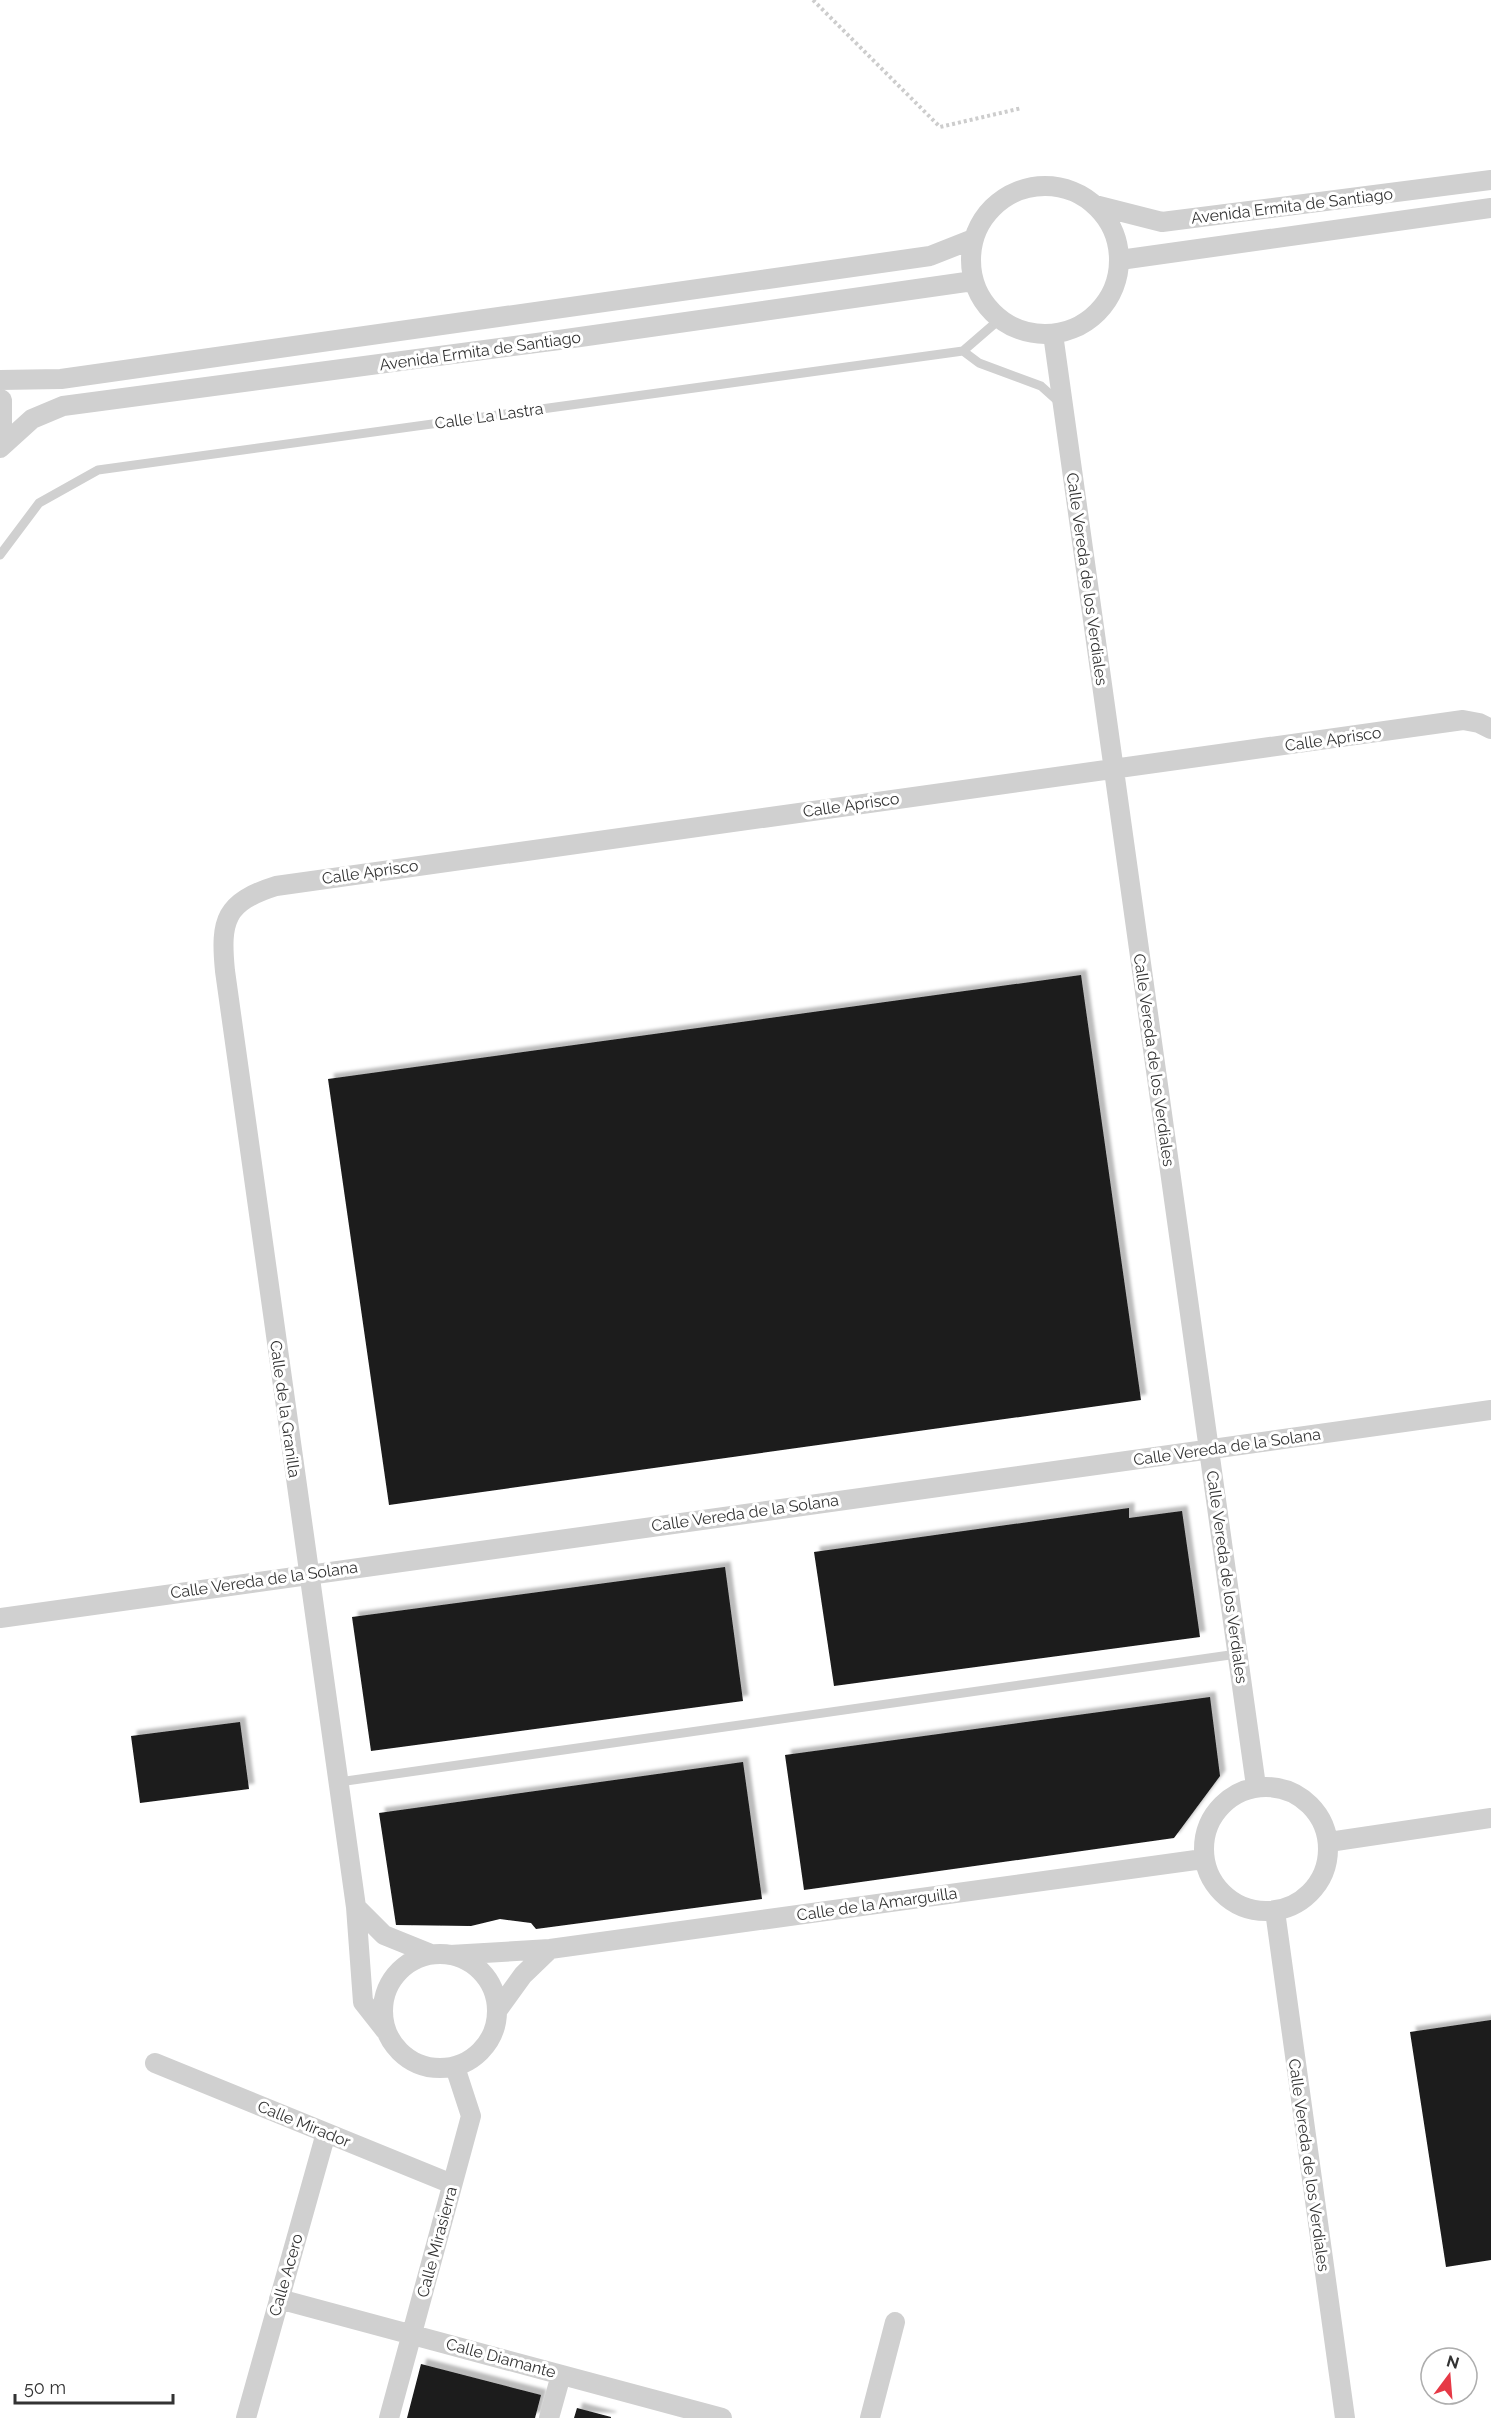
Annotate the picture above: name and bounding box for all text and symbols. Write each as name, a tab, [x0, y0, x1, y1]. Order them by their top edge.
street label: Avenida Ermita de Santiago	[1190, 184, 1394, 228]
street label: Avenida Ermita de Santiago	[378, 327, 582, 375]
street label: Calle La Lastra	[433, 399, 545, 433]
street label: Calle Vereda de los Verdiales	[1063, 471, 1111, 687]
street label: Calle Aprisco	[1284, 723, 1382, 755]
street label: Calle Aprisco	[802, 789, 900, 821]
street label: Calle Aprisco	[321, 856, 419, 888]
street label: Calle Vereda de los Verdiales	[1130, 952, 1178, 1168]
street label: Calle de la Granilla	[266, 1339, 304, 1479]
street label: Calle Vereda de la Solana	[1132, 1424, 1322, 1470]
street label: Calle Vereda de los Verdiales	[1203, 1469, 1251, 1685]
street label: Calle Vereda de la Solana	[650, 1490, 840, 1536]
street label: Calle Vereda de la Solana	[169, 1557, 359, 1603]
street label: Calle de la Amarguilla	[796, 1883, 958, 1925]
street label: Calle Vereda de los Verdiales	[1285, 2057, 1333, 2273]
street label: Calle Mirador	[255, 2097, 354, 2151]
street label: Calle Mirasierra	[413, 2184, 461, 2300]
street label: Calle Acero	[265, 2232, 307, 2318]
street label: Calle Diamante	[444, 2334, 558, 2382]
north arrow	[1419, 2346, 1479, 2406]
text: N	[1445, 2351, 1461, 2373]
scale bar	[15, 2367, 172, 2405]
text: 50 m	[24, 2377, 66, 2398]

